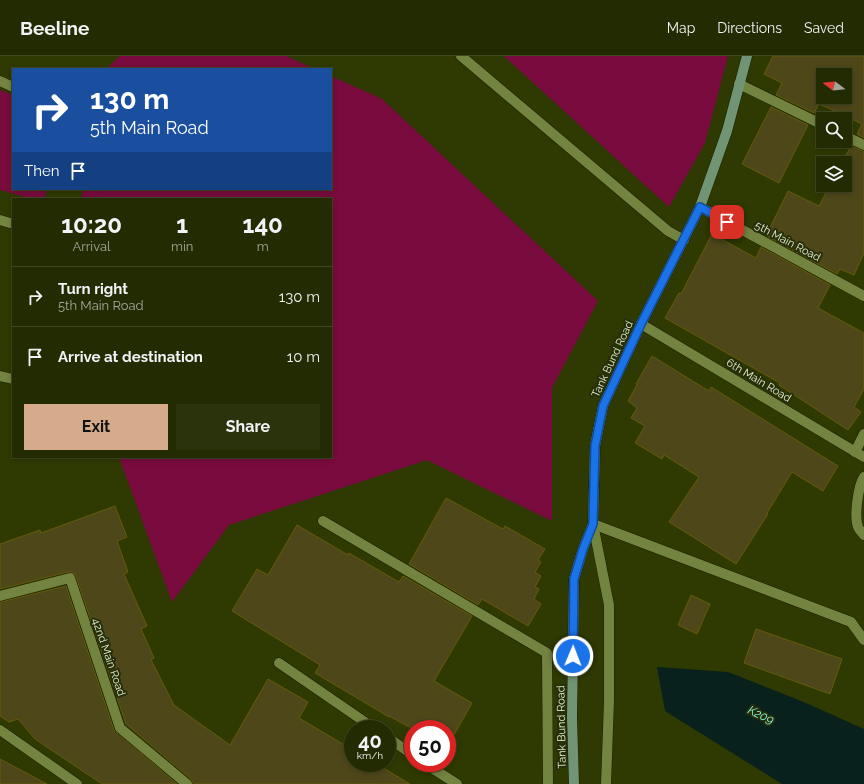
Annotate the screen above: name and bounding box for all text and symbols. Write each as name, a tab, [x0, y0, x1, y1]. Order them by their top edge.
text: Beeline	[20, 17, 89, 39]
text: Map	[667, 20, 695, 36]
text: Directions	[717, 20, 782, 36]
text: Saved	[804, 20, 844, 36]
north arrow	[816, 68, 852, 104]
map controls	[816, 68, 852, 192]
text: 130 m	[90, 83, 169, 116]
icon: right	[24, 84, 76, 136]
button: search	[816, 112, 852, 148]
text: 5th Main Road	[90, 117, 209, 138]
button: layers	[816, 156, 852, 192]
icon: arrive	[67, 160, 89, 182]
text: Then	[24, 162, 59, 180]
pin	[710, 205, 744, 239]
text: 10:20	[61, 210, 122, 239]
text: 1	[176, 210, 188, 239]
text: 140	[243, 210, 283, 239]
icon: arrive	[716, 211, 738, 233]
street label: 5th Main Road	[753, 219, 823, 264]
text: Arrival	[72, 239, 111, 254]
text: min	[171, 239, 193, 254]
text: m	[257, 239, 269, 254]
text: Turn right	[58, 280, 128, 298]
icon: right	[24, 286, 46, 308]
text: 130 m	[279, 288, 320, 306]
text: 5th Main Road	[58, 298, 144, 313]
street label: Tank Bund Road	[589, 319, 636, 400]
icon: arrive	[24, 346, 46, 368]
text: Arrive at destination	[58, 348, 203, 366]
text: 10 m	[287, 348, 320, 366]
street label: 6th Main Road	[724, 356, 794, 405]
button: Exit	[24, 404, 168, 450]
button: Share	[176, 404, 320, 450]
street label: 42nd Main Road	[89, 617, 128, 698]
position arrow	[552, 635, 594, 677]
street label: Tank Bund Road	[554, 685, 569, 769]
water label: K209	[746, 703, 776, 727]
speed limit sign: 50	[404, 720, 456, 772]
text: 40	[358, 729, 382, 753]
text: km/h	[357, 750, 383, 761]

